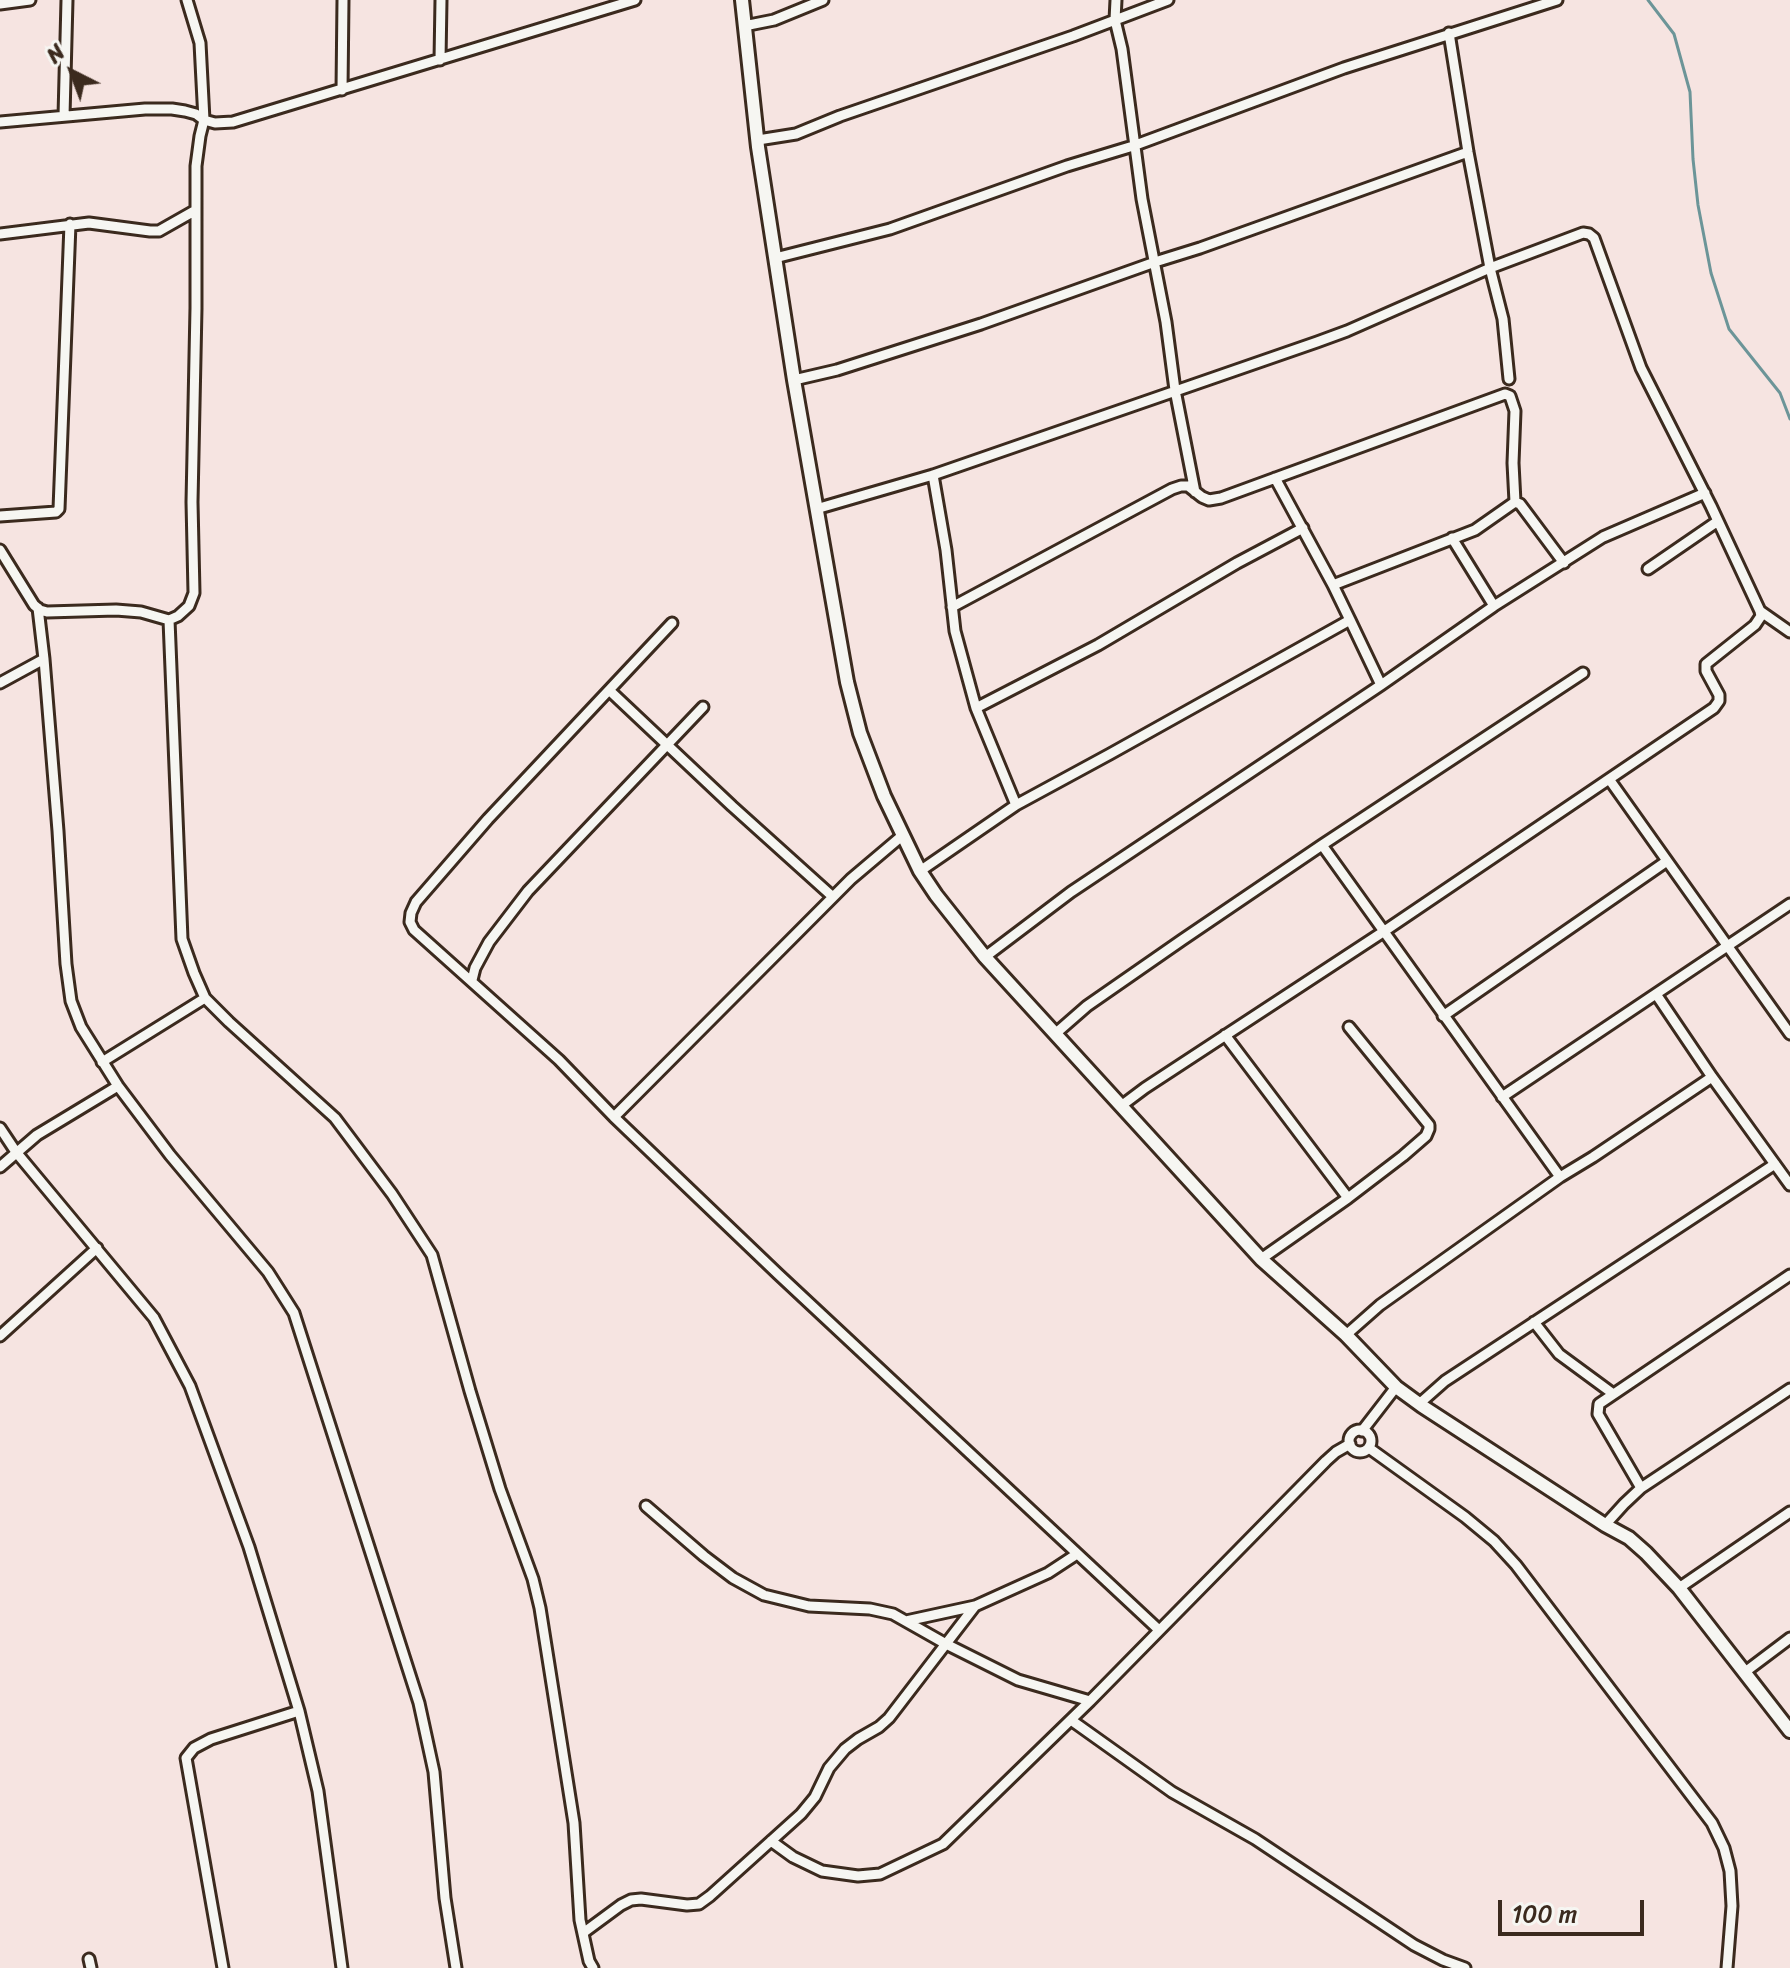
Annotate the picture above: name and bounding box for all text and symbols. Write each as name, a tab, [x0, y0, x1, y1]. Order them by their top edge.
north arrow	[32, 32, 112, 112]
text: N	[37, 34, 74, 73]
scale bar	[1502, 1884, 1648, 1934]
text: 100 m	[1512, 1893, 1577, 1935]

